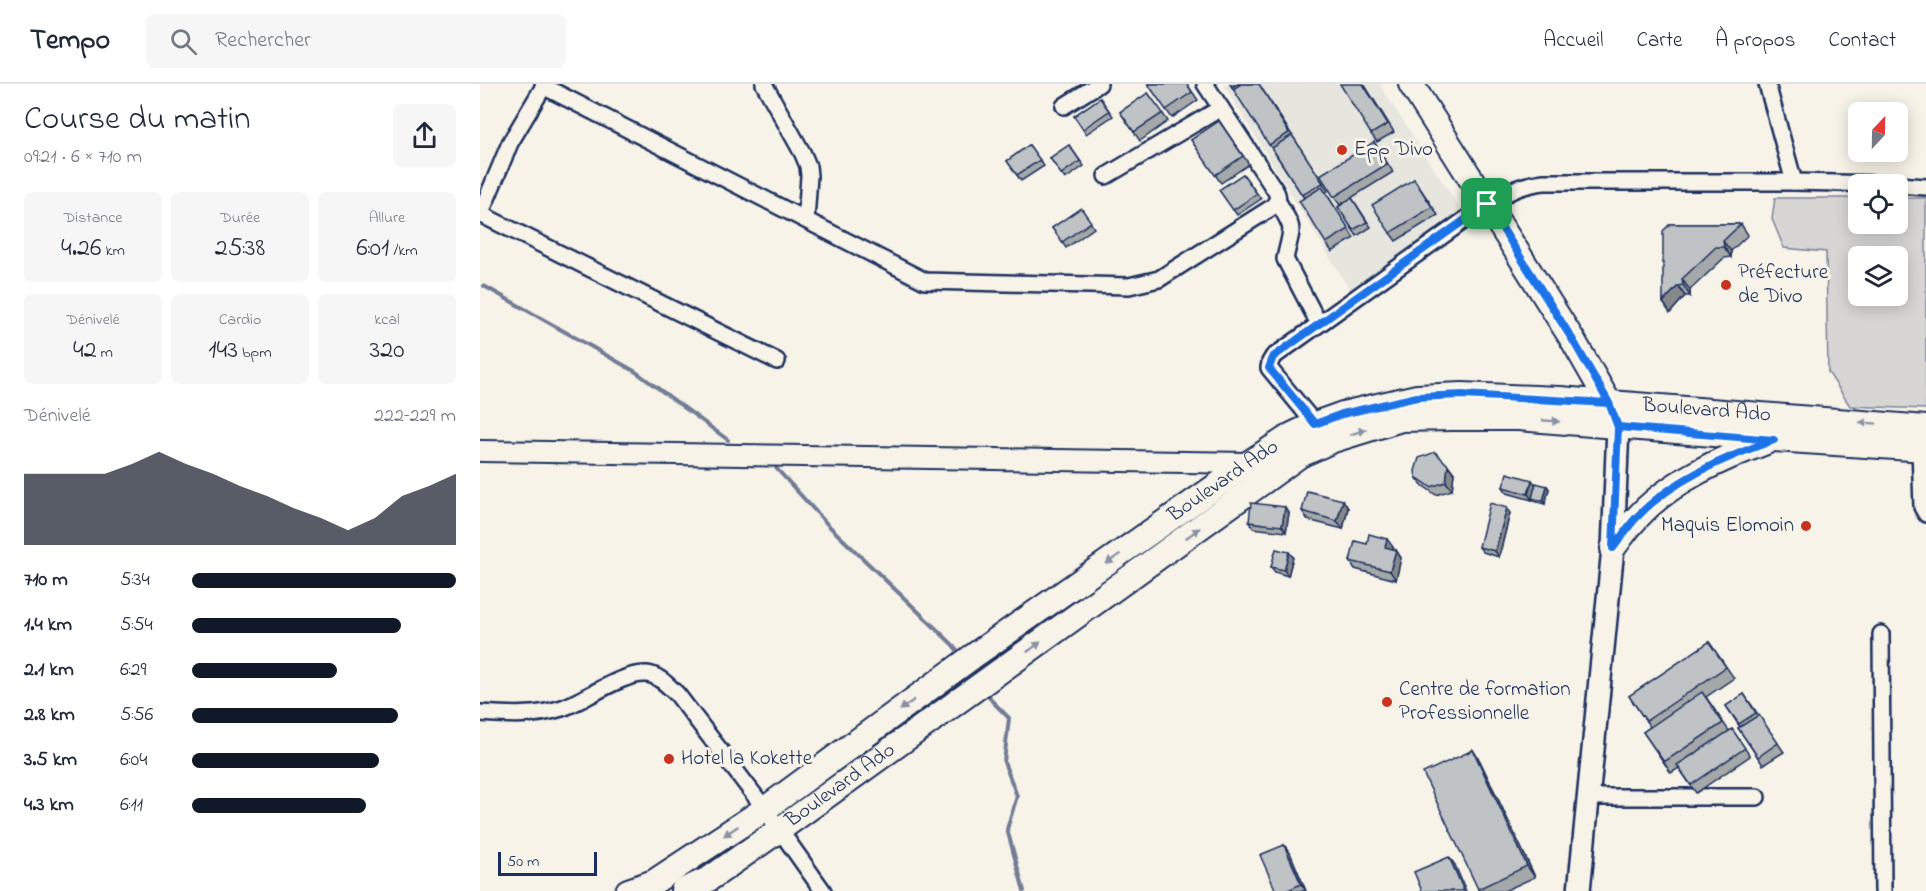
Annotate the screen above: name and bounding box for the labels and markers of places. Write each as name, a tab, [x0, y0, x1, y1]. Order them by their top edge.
place label: Epp Divo	[1354, 135, 1433, 165]
marker: Epp Divo	[1335, 143, 1349, 157]
pin	[1461, 178, 1512, 229]
place label: Préfecture de Divo	[1738, 258, 1829, 312]
marker: Préfecture de Divo	[1719, 278, 1733, 292]
place label: Maquis Elomoin	[1661, 511, 1794, 541]
marker: Maquis Elomoin	[1799, 519, 1813, 533]
place label: Centre de formation Professionnelle	[1399, 675, 1571, 729]
marker: Centre de formation Professionnelle	[1380, 695, 1394, 709]
place label: Hotel la Kokette	[681, 744, 813, 774]
marker: Hotel la Kokette	[662, 752, 676, 766]

